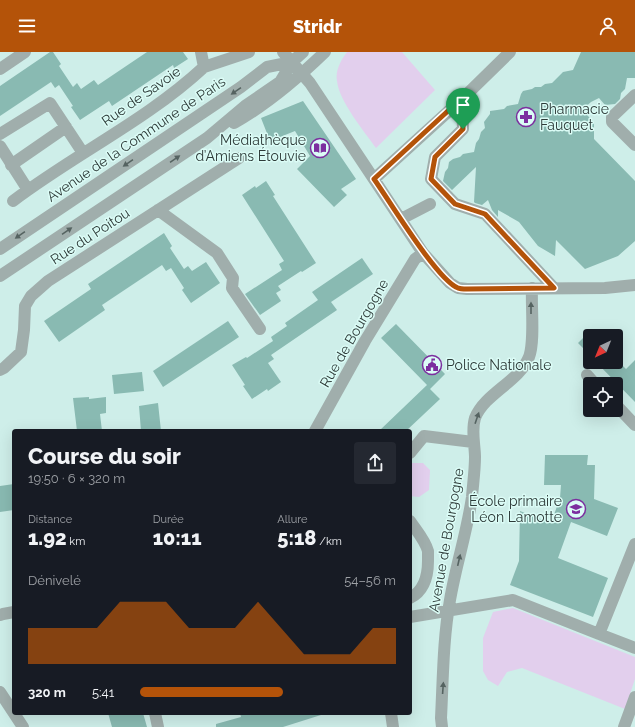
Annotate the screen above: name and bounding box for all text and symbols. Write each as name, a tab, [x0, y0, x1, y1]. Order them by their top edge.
icon: menu	[16, 15, 38, 37]
icon: person	[597, 15, 619, 37]
text: Stridr	[293, 16, 342, 37]
street label: Rue de Savoie	[99, 63, 183, 129]
street label: Avenue de la Commune de Paris	[44, 73, 228, 205]
one-way arrow	[231, 87, 241, 95]
pin	[446, 88, 480, 129]
icon: arrive	[452, 94, 474, 116]
place label: Pharmacie Fauquet	[540, 101, 609, 133]
pharmacy icon: Pharmacie Fauquet	[515, 106, 537, 128]
place label: Médiathèque d’Amiens Étouvie	[196, 132, 306, 164]
library icon: Médiathèque d’Amiens Étouvie	[309, 137, 331, 159]
one-way arrow	[170, 155, 181, 163]
one-way arrow	[123, 159, 133, 167]
street label: Rue du Poitou	[48, 205, 132, 267]
one-way arrow	[62, 228, 73, 235]
one-way arrow	[15, 231, 25, 239]
street label: Rue de Bourgogne	[316, 276, 392, 390]
one-way arrow	[528, 301, 534, 314]
north arrow	[583, 329, 623, 369]
map controls	[583, 329, 623, 417]
public building icon: Police Nationale	[421, 354, 443, 376]
place label: Police Nationale	[446, 357, 551, 373]
button: locate	[583, 377, 623, 417]
one-way arrow	[474, 411, 480, 423]
button: share	[354, 442, 396, 484]
text: Course du soir	[28, 443, 181, 469]
street label: Avenue de Bourgogne	[425, 467, 467, 613]
text: 19:50 · 6 × 320 m	[28, 471, 125, 486]
place label: École primaire Léon Lamotte	[469, 492, 562, 525]
school or university icon: École primaire Léon Lamotte	[565, 498, 587, 520]
text: Distance	[28, 513, 72, 526]
text: Durée	[153, 513, 184, 526]
text: Allure	[277, 513, 307, 526]
text: 1.92	[28, 526, 67, 550]
text: 10:11	[153, 526, 202, 550]
text: 5:18	[277, 526, 316, 550]
text: km	[67, 535, 85, 548]
text: /km	[316, 535, 342, 548]
one-way arrow	[457, 553, 463, 566]
text: Dénivelé	[28, 573, 81, 588]
text: 54–56 m	[344, 573, 396, 588]
one-way arrow	[439, 682, 446, 694]
text: 320 m	[28, 685, 66, 700]
text: 5:41	[92, 685, 114, 700]

